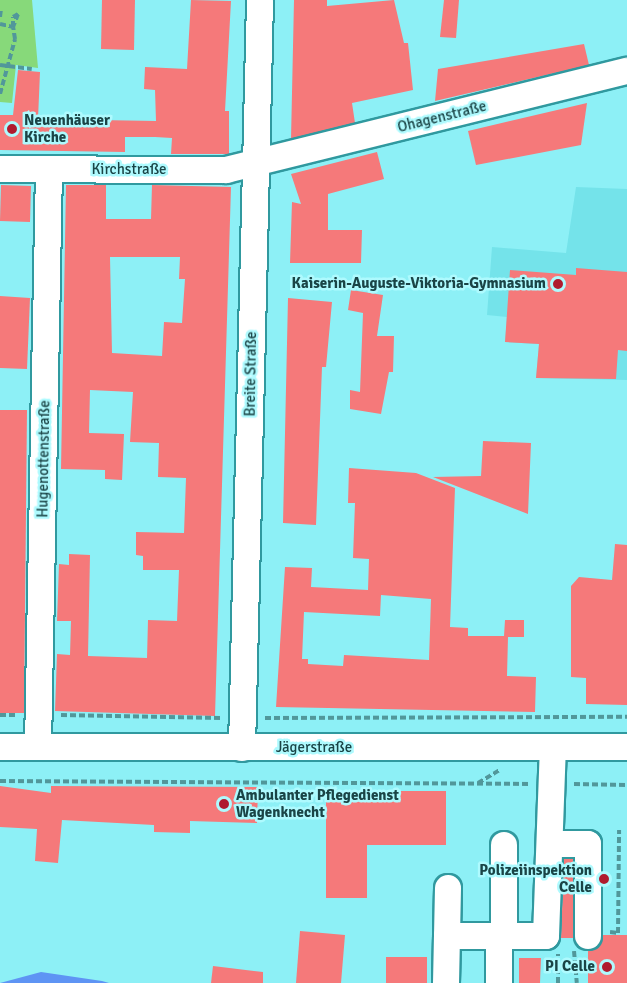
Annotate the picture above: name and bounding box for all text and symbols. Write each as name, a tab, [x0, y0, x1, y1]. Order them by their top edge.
street label: Ohagenstraße	[396, 97, 488, 137]
place label: Neuenhäuser Kirche	[24, 111, 110, 146]
marker: Neuenhäuser Kirche	[5, 122, 19, 136]
street label: Kirchstraße	[91, 161, 167, 179]
place label: Kaiserin-Auguste-Viktoria-Gymnasium	[292, 275, 546, 293]
marker: Kaiserin-Auguste-Viktoria-Gymnasium	[551, 277, 565, 291]
street label: Breite Straße	[241, 331, 261, 417]
street label: Hugenottenstraße	[34, 400, 54, 518]
street label: Jägerstraße	[276, 739, 352, 757]
place label: Ambulanter Pflegedienst Wagenknecht	[236, 786, 399, 821]
marker: Ambulanter Pflegedienst Wagenknecht	[217, 797, 231, 811]
place label: Polizeiinspektion Celle	[479, 861, 592, 896]
marker: Polizeiinspektion Celle	[597, 872, 611, 886]
place label: PI Celle	[545, 958, 595, 976]
marker: PI Celle	[600, 960, 614, 974]

